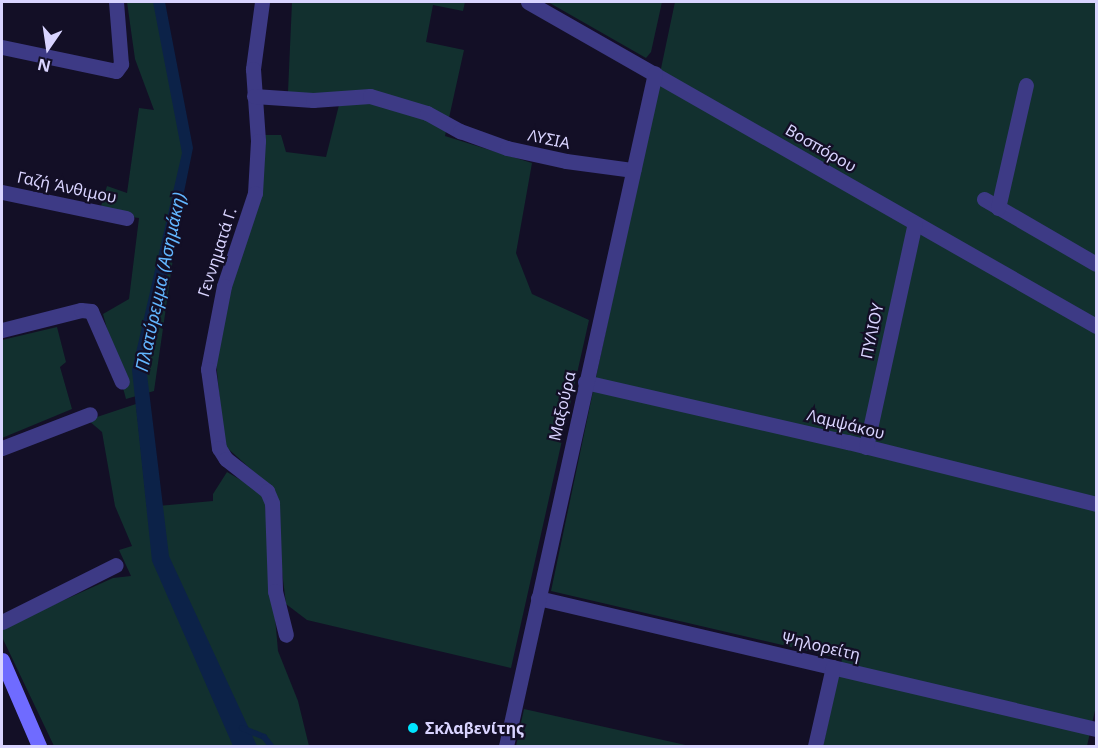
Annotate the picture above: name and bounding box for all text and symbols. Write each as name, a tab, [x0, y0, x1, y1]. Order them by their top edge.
north arrow	[18, 18, 78, 78]
text: N	[35, 53, 53, 78]
street label: Βοσπόρου	[782, 120, 860, 176]
street label: ΛΥΣΙΑ	[526, 125, 572, 153]
street label: Γαζή Άνθιμου	[15, 167, 119, 207]
water label: Πλατύρεμμα (Ασημάκη)	[130, 190, 190, 374]
street label: Γεννηματά Γ.	[194, 205, 240, 299]
street label: ΠΥΛΙΟΥ	[857, 301, 887, 361]
street label: Μαξούρα	[545, 369, 579, 443]
street label: Λαμψάκου	[805, 405, 887, 443]
street label: Ψηλορείτη	[780, 628, 862, 664]
place label: Σκλαβενίτης	[425, 718, 524, 738]
marker: Σκλαβενίτης	[406, 721, 420, 735]

